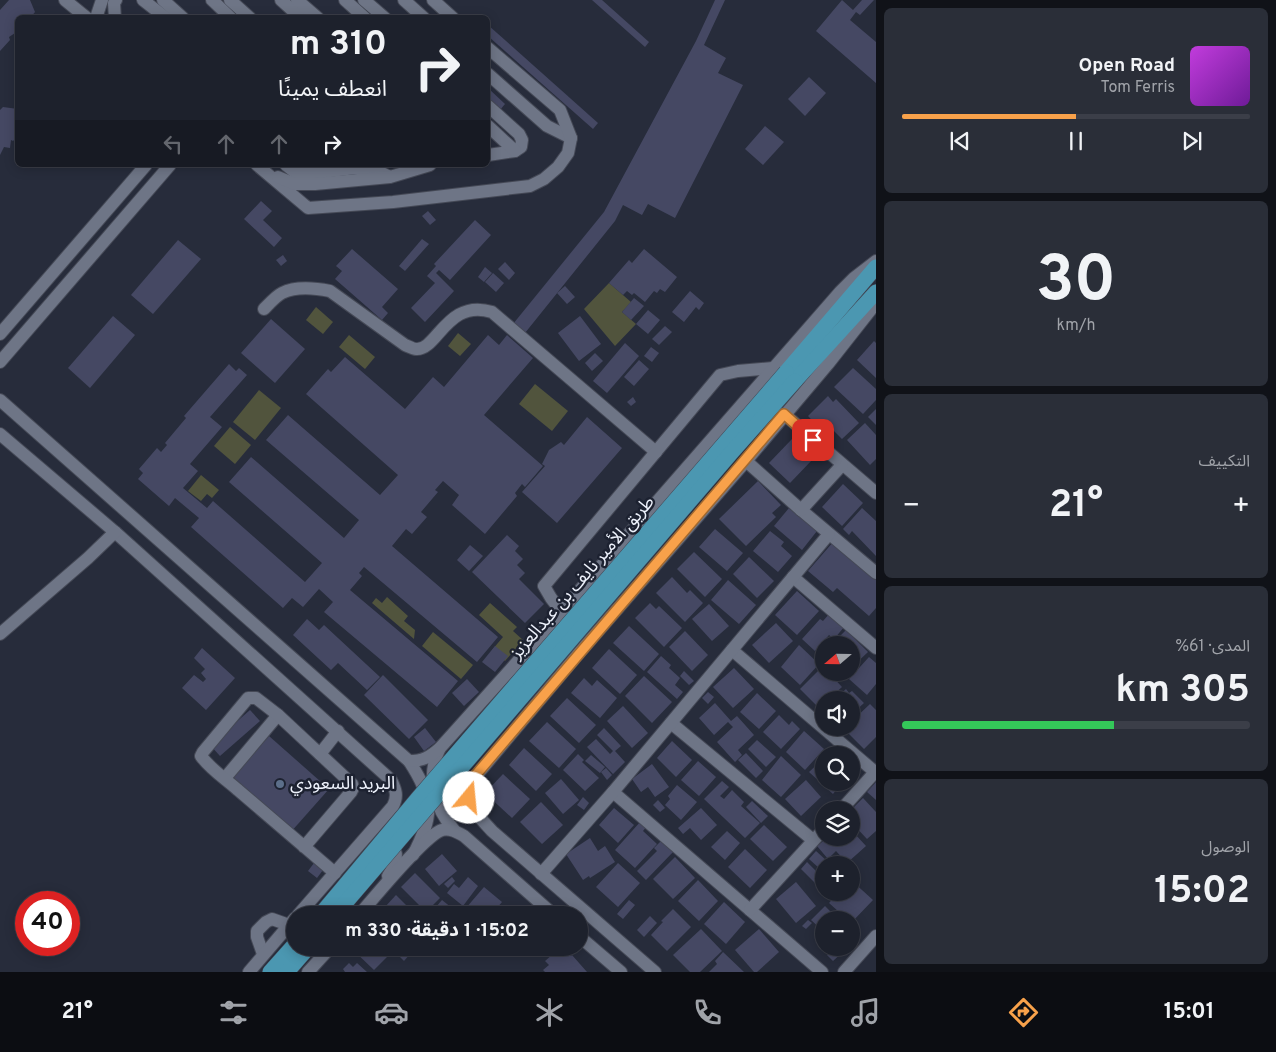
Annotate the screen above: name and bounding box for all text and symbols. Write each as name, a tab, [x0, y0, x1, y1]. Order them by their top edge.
text: 310 m	[290, 23, 387, 67]
icon: right	[405, 35, 470, 100]
text: Open Road	[1079, 54, 1175, 78]
text: انعطف يمينًا	[278, 77, 387, 104]
text: Tom Ferris	[1101, 78, 1175, 98]
icon: previous	[946, 127, 974, 155]
icon: pause	[1062, 127, 1090, 155]
icon: next	[1178, 127, 1206, 155]
icon: left	[159, 130, 187, 158]
icon: ahead	[212, 130, 240, 158]
icon: ahead	[265, 130, 293, 158]
icon: right	[318, 130, 346, 158]
text: 30	[1036, 242, 1116, 324]
text: km/h	[1057, 316, 1095, 336]
pin	[792, 419, 834, 461]
icon: arrive	[799, 426, 827, 454]
text: التكييف	[1198, 452, 1250, 472]
text: 21°	[1049, 482, 1103, 531]
text: −	[902, 489, 920, 525]
text: +	[1232, 489, 1250, 525]
street label: طريق الأمير نايف بن عبدالعزيز	[505, 492, 660, 665]
north arrow	[815, 636, 860, 681]
map controls	[815, 636, 860, 956]
text: المدى · 61%	[1175, 637, 1250, 657]
text: 305 km	[1115, 667, 1250, 716]
button: sound	[815, 691, 860, 736]
button: search	[815, 746, 860, 791]
position arrow	[442, 771, 494, 823]
place label: البريد السعودي	[290, 773, 395, 796]
marker: البريد السعودي	[274, 778, 286, 790]
button: layers	[815, 801, 860, 846]
text: الوصول	[1201, 838, 1250, 858]
button: +	[815, 856, 860, 901]
text: 15:02	[1154, 868, 1250, 917]
speed limit sign: 40	[15, 891, 80, 956]
button: −	[815, 911, 860, 956]
text: 15:02 · 1 دقيقة · 330 m	[345, 919, 529, 943]
icon: filters	[216, 995, 251, 1030]
icon: car	[374, 995, 409, 1030]
icon: climate	[532, 995, 567, 1030]
icon: phone	[690, 995, 725, 1030]
icon: music	[848, 995, 883, 1030]
icon: directions	[1006, 995, 1041, 1030]
text: 21°	[62, 999, 93, 1026]
text: 15:01	[1164, 999, 1215, 1026]

